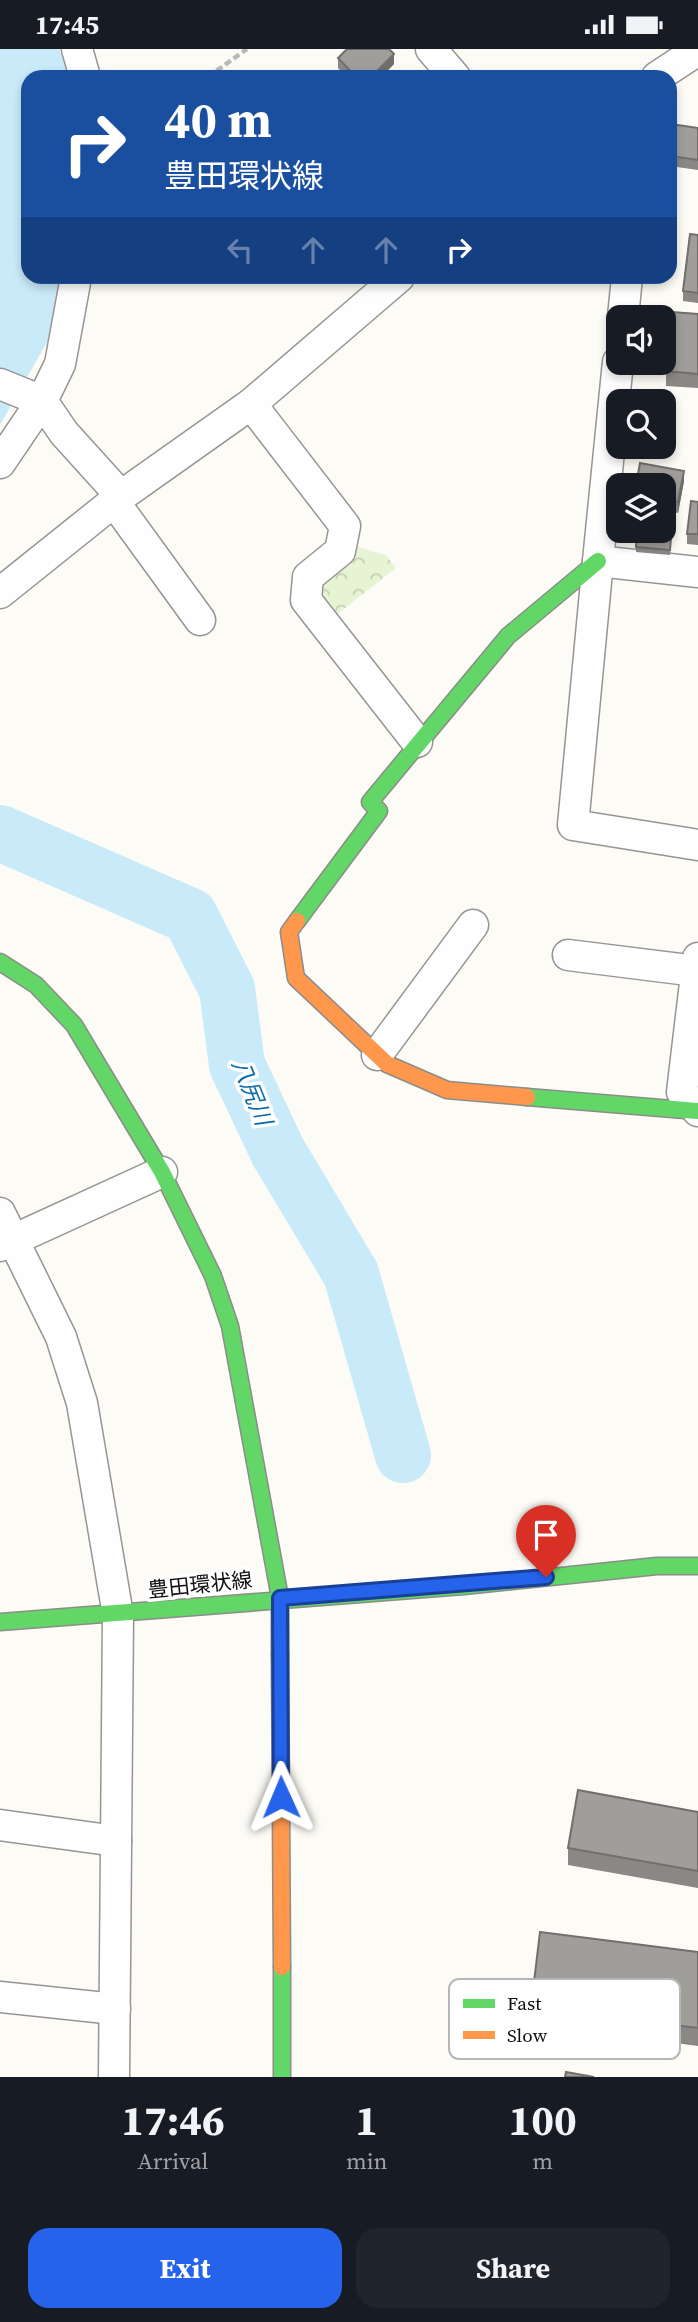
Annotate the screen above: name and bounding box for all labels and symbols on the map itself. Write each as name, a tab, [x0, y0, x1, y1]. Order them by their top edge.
water label: 八尻川	[224, 1054, 281, 1133]
pin	[516, 1505, 576, 1577]
street label: 豊田環状線	[146, 1565, 254, 1604]
position arrow	[244, 1760, 318, 1834]
legend	[449, 1979, 680, 2059]
text: Fast	[507, 1990, 542, 2016]
text: Slow	[507, 2022, 548, 2048]

